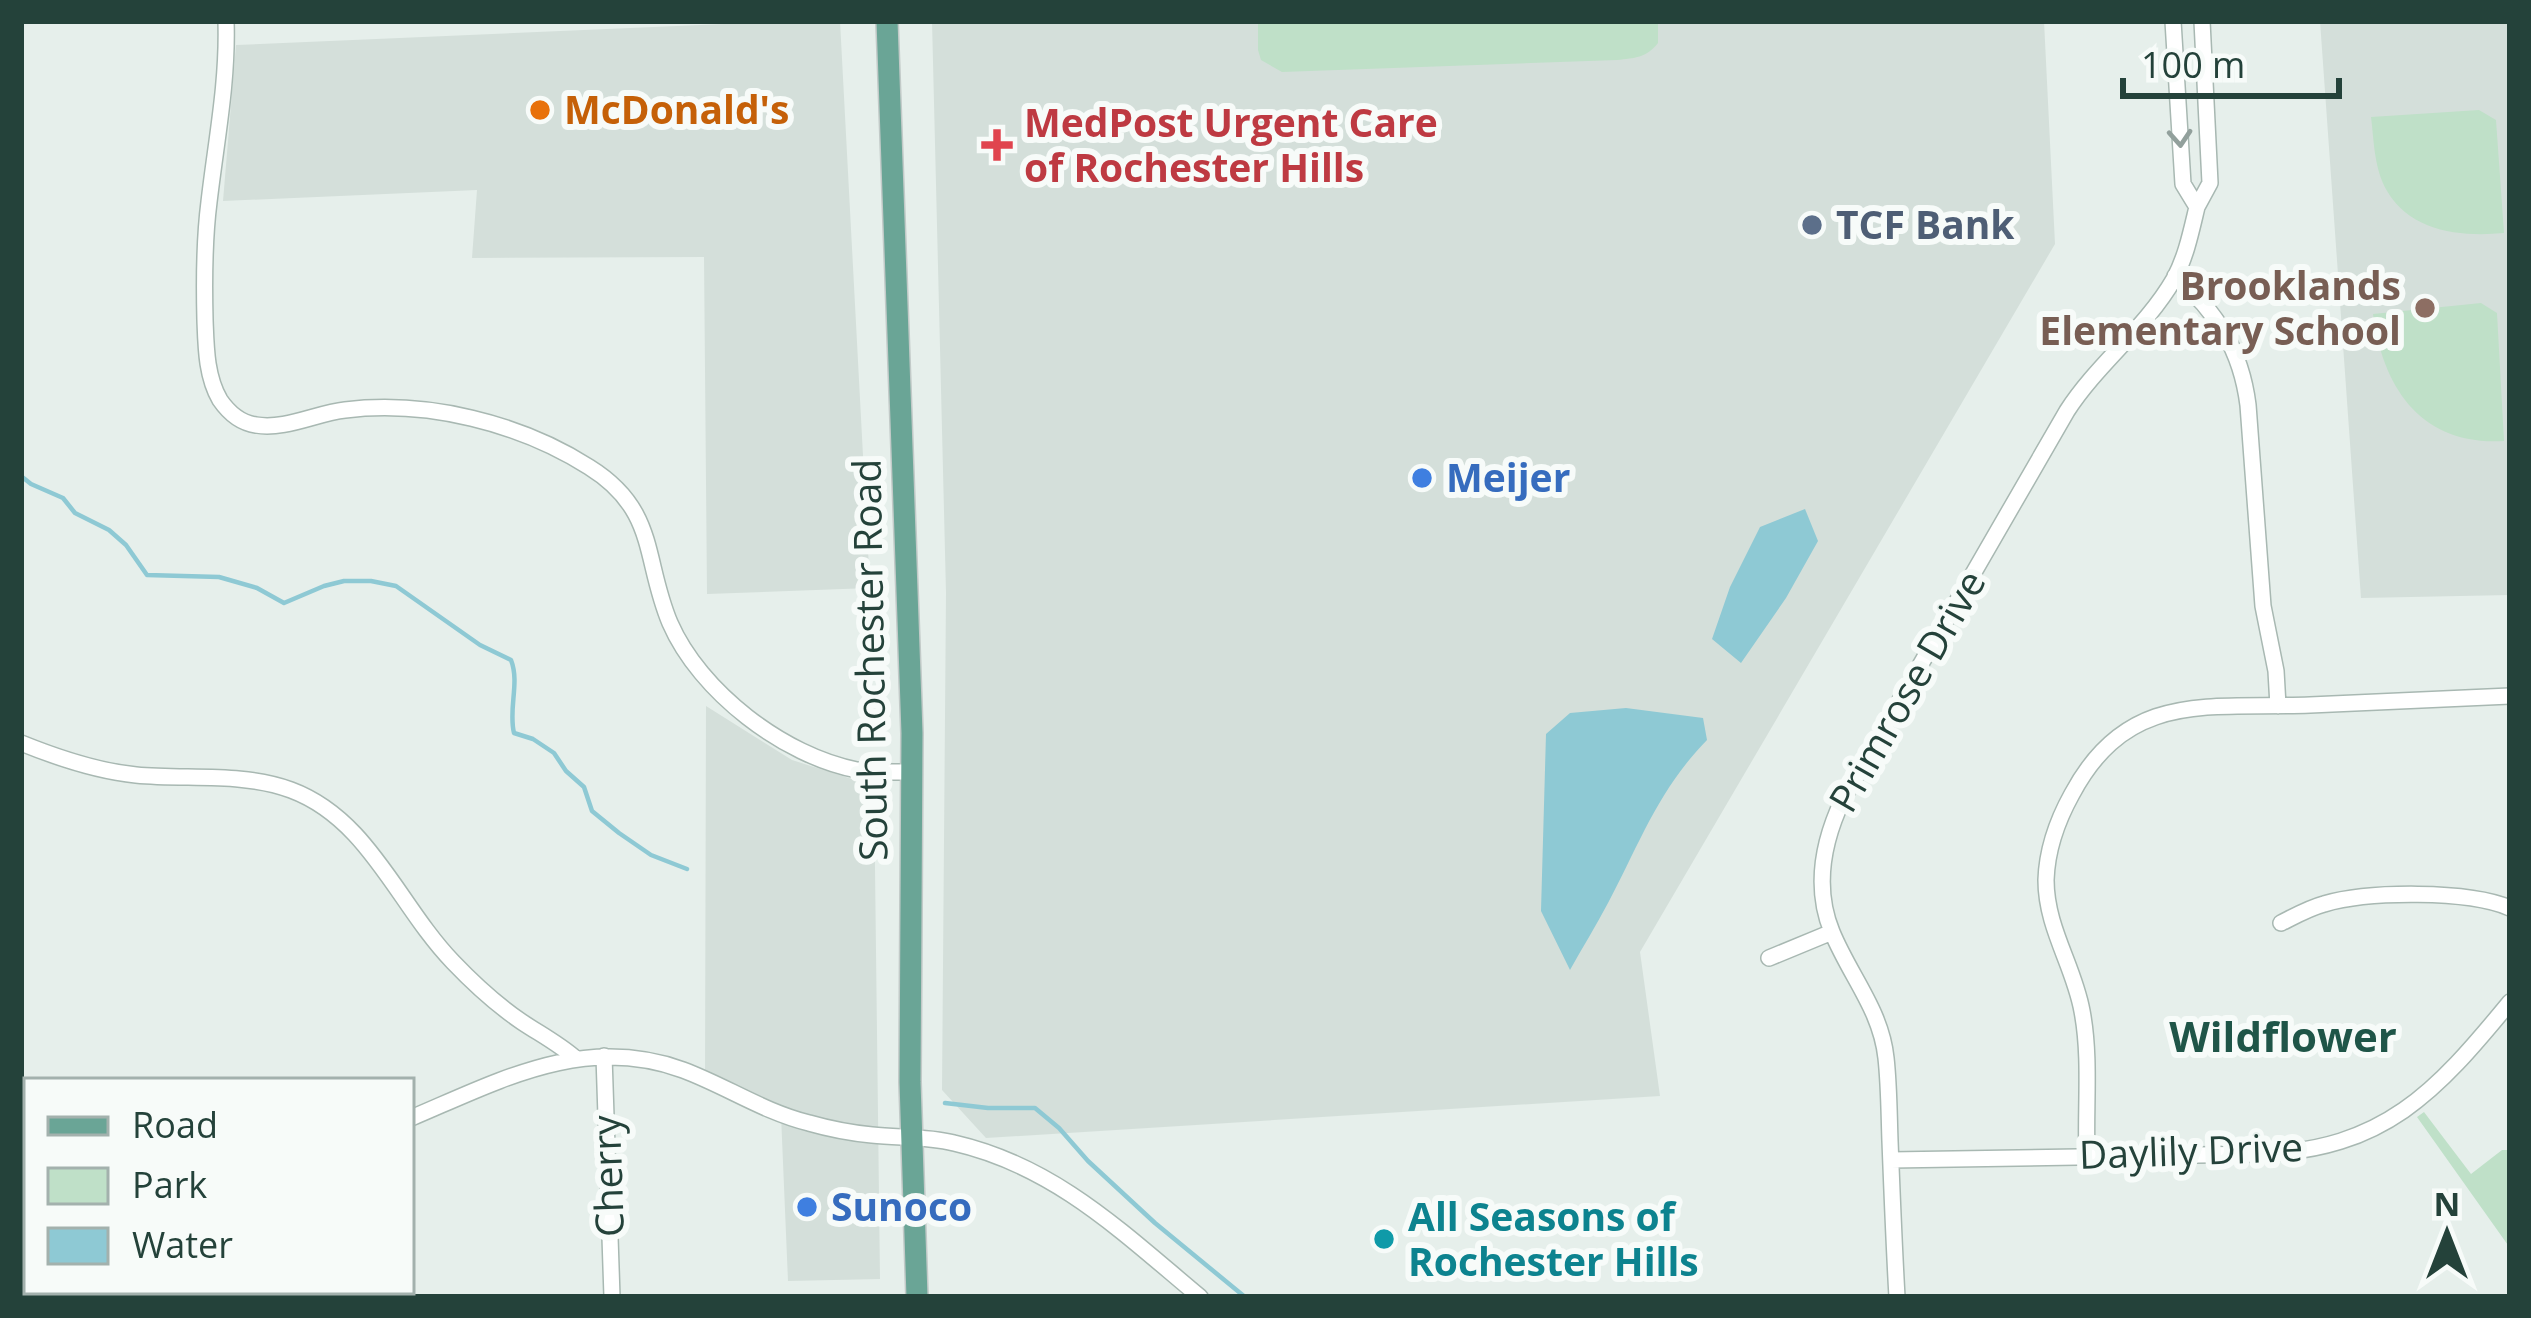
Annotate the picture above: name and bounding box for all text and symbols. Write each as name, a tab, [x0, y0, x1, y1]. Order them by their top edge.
scale bar	[2123, 24, 2339, 98]
text: 100 m	[2141, 40, 2245, 89]
place label: McDonald's	[564, 82, 789, 135]
place label: MedPost Urgent Care of Rochester Hills	[1024, 95, 1438, 193]
marker: McDonald's	[527, 97, 553, 123]
marker: MedPost Urgent Care of Rochester Hills	[981, 129, 1013, 161]
one-way arrow	[2167, 129, 2193, 148]
place label: TCF Bank	[1836, 197, 2015, 250]
marker: TCF Bank	[1799, 212, 1825, 238]
place label: Brooklands Elementary School	[2039, 258, 2401, 356]
marker: Brooklands Elementary School	[2412, 295, 2438, 321]
place label: Meijer	[1446, 450, 1570, 503]
street label: South Rochester Road	[838, 458, 899, 862]
marker: Meijer	[1409, 465, 1435, 491]
street label: Primrose Drive	[1815, 560, 1996, 821]
district label: Wildflower	[2169, 1007, 2397, 1064]
legend	[24, 1078, 414, 1294]
text: Road	[132, 1100, 218, 1149]
street label: Cherry	[578, 1114, 635, 1238]
street label: Daylily Drive	[2078, 1119, 2304, 1180]
text: Park	[132, 1160, 207, 1209]
north arrow	[2387, 1174, 2507, 1294]
place label: Sunoco	[831, 1179, 972, 1232]
text: N	[2434, 1181, 2460, 1226]
place label: All Seasons of Rochester Hills	[1408, 1189, 1699, 1287]
marker: Sunoco	[794, 1194, 820, 1220]
text: Water	[132, 1220, 233, 1269]
marker: All Seasons of Rochester Hills	[1371, 1226, 1397, 1252]

